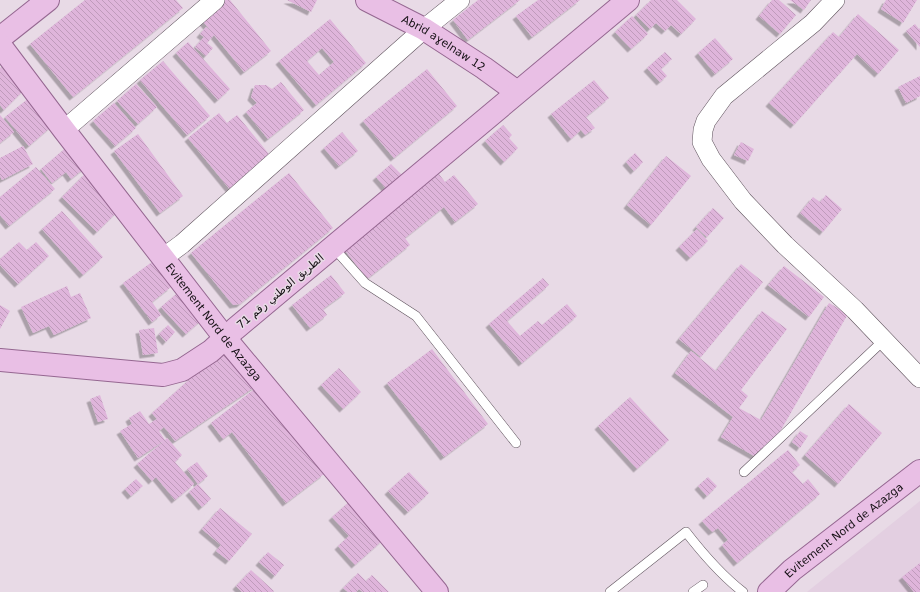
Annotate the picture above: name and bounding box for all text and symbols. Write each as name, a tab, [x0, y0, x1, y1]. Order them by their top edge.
street label: Abrid aɣelnaw 12	[399, 13, 488, 74]
street label: الطريق الوطني رقم 71	[234, 251, 327, 332]
street label: Evitement Nord de Azazga	[163, 261, 264, 384]
street label: Evitement Nord de Azazga	[782, 481, 906, 581]

